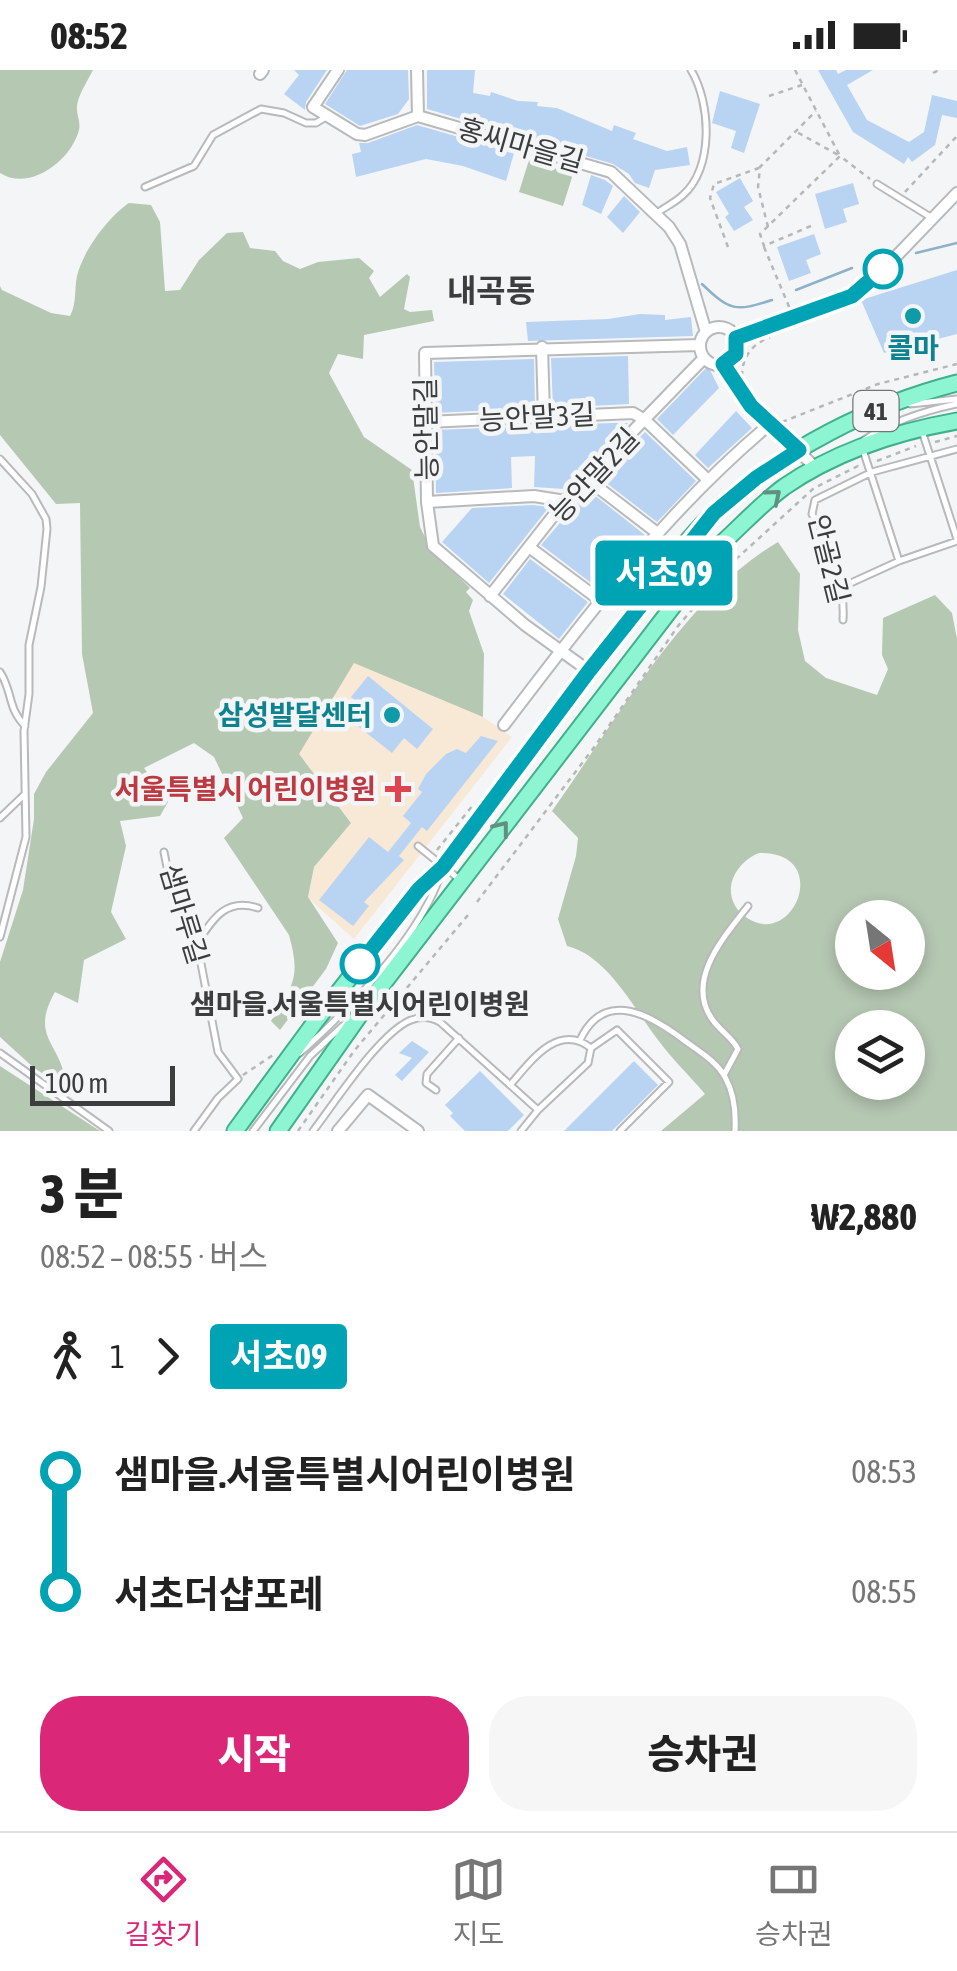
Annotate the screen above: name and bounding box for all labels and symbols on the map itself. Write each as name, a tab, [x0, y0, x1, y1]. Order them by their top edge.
street label: 홍씨마을길	[455, 112, 587, 178]
unlabelled marker	[864, 250, 902, 288]
district label: 내곡동	[447, 272, 535, 309]
marker: 콜마	[902, 305, 924, 327]
place label: 콜마	[887, 332, 939, 364]
street label: 능안말길	[409, 377, 443, 481]
road number: 41	[854, 391, 898, 431]
street label: 능안말3길	[478, 398, 596, 436]
street label: 능안말2길	[543, 422, 645, 528]
one-way arrow	[763, 490, 781, 508]
street label: 안골2길	[803, 511, 855, 607]
line badge: 서초09	[594, 540, 734, 606]
place label: 삼성발달센터	[217, 699, 372, 731]
marker: 삼성발달센터	[381, 704, 403, 726]
place label: 서울특별시 어린이병원	[115, 773, 376, 805]
marker: 서울특별시 어린이병원	[385, 776, 411, 802]
one-way arrow	[491, 821, 508, 839]
street label: 샘마루길	[154, 860, 214, 968]
north arrow	[835, 900, 925, 990]
marker: 샘마을.서울특별시어린이병원	[341, 945, 379, 983]
place label: 샘마을.서울특별시어린이병원	[190, 988, 530, 1020]
scale bar	[30, 1061, 175, 1106]

